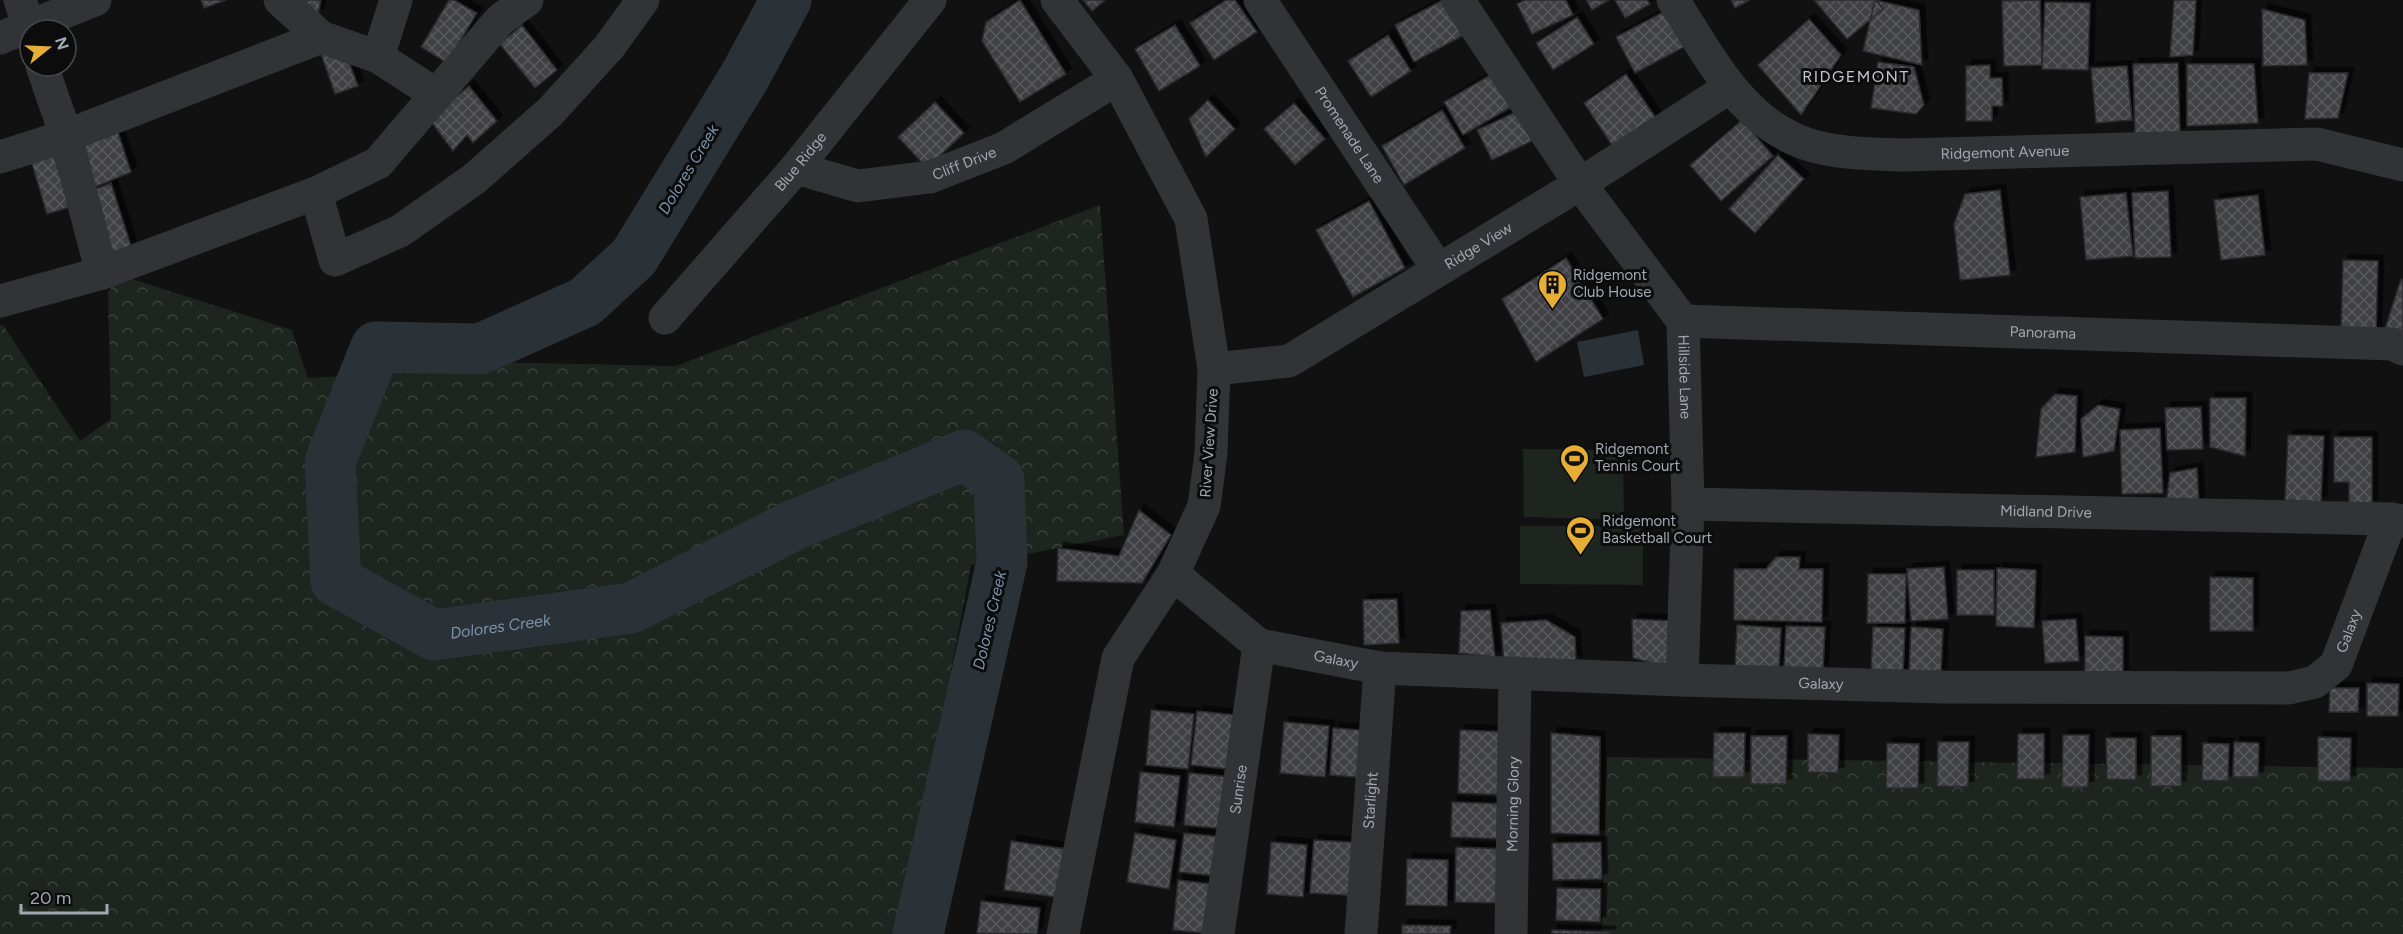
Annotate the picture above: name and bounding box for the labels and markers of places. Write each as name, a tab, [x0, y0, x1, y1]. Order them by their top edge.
place label: Ridgemont Club House	[1573, 266, 1652, 301]
building icon: Ridgemont Club House	[1536, 268, 1568, 310]
place label: Ridgemont Tennis Court	[1595, 440, 1680, 475]
sports icon: Ridgemont Tennis Court	[1558, 442, 1590, 484]
place label: Ridgemont Basketball Court	[1602, 512, 1712, 547]
sports icon: Ridgemont Basketball Court	[1565, 514, 1597, 556]

